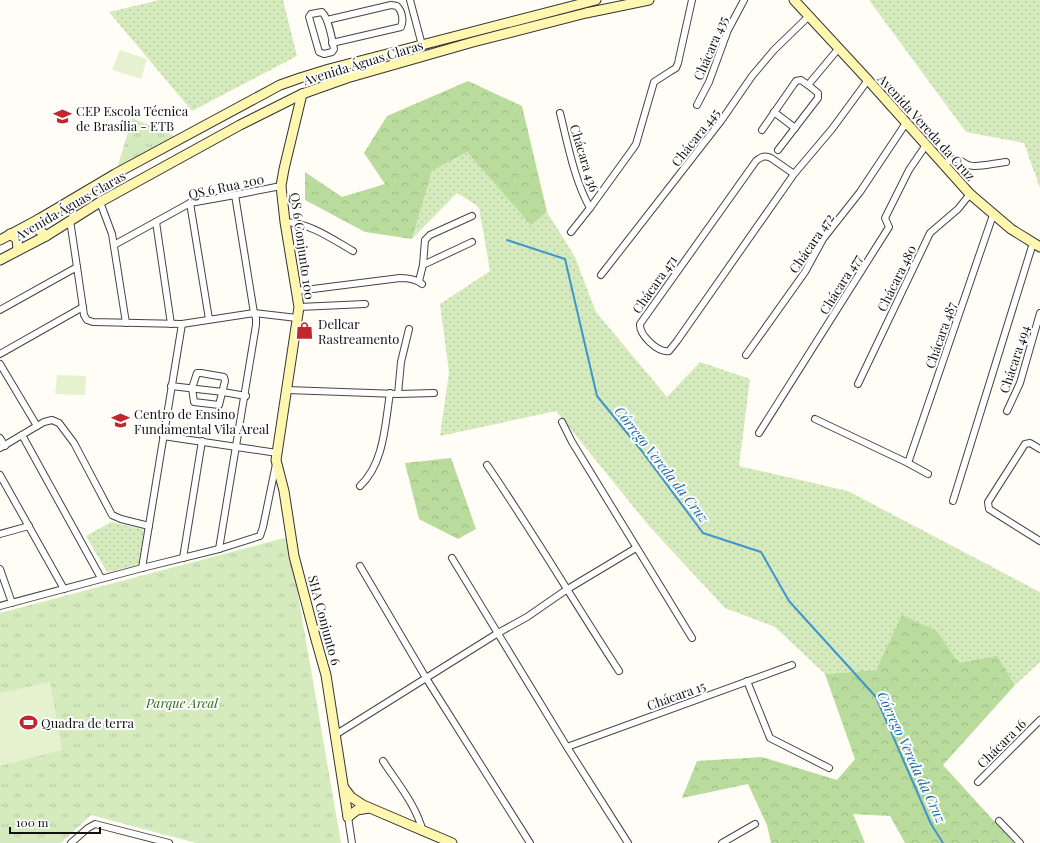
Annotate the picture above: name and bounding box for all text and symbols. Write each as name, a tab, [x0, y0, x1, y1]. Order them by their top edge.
street label: Chácara 435	[689, 13, 731, 83]
street label: Avenida Águas Claras	[300, 36, 425, 89]
street label: Avenida Vereda da Cruz	[874, 69, 979, 184]
place label: CEP Escola Técnica de Brasília - ETB	[76, 102, 189, 134]
street label: Chácara 445	[667, 105, 723, 169]
school or university icon: CEP Escola Técnica de Brasília - ETB	[53, 107, 73, 127]
street label: Chácara 436	[567, 122, 603, 194]
street label: Avenida Águas Claras	[11, 166, 128, 244]
street label: QS 6 Rua 200	[186, 170, 266, 202]
street label: QS 6 Conjunto 100	[287, 191, 319, 301]
street label: Chácara 472	[785, 210, 837, 276]
street label: Chácara 480	[873, 242, 919, 314]
street label: Chácara 477	[815, 250, 866, 317]
street label: Chácara 471	[628, 251, 680, 316]
street label: Chácara 487	[921, 299, 960, 371]
place label: Dellcar Rastreamento	[318, 315, 400, 347]
shop icon: Dellcar Rastreamento	[295, 320, 315, 340]
street label: Chácara 494	[995, 323, 1033, 395]
water label: Córrego Vereda da Cruz	[611, 402, 714, 527]
place label: Centro de Ensino Fundamental Vila Areal	[134, 405, 269, 437]
school or university icon: Centro de Ensino Fundamental Vila Areal	[111, 410, 131, 430]
street label: SHA Conjunto 6	[305, 573, 345, 667]
street label: Chácara 15	[644, 677, 708, 713]
water label: Córrego Vereda da Cruz	[873, 688, 951, 826]
park label: Parque Areal	[145, 694, 219, 711]
sports icon: Quadra de terra	[18, 712, 38, 732]
place label: Quadra de terra	[41, 714, 135, 731]
street label: Chácara 16	[973, 715, 1029, 771]
scale bar	[10, 809, 100, 835]
text: 100 m	[16, 814, 49, 830]

